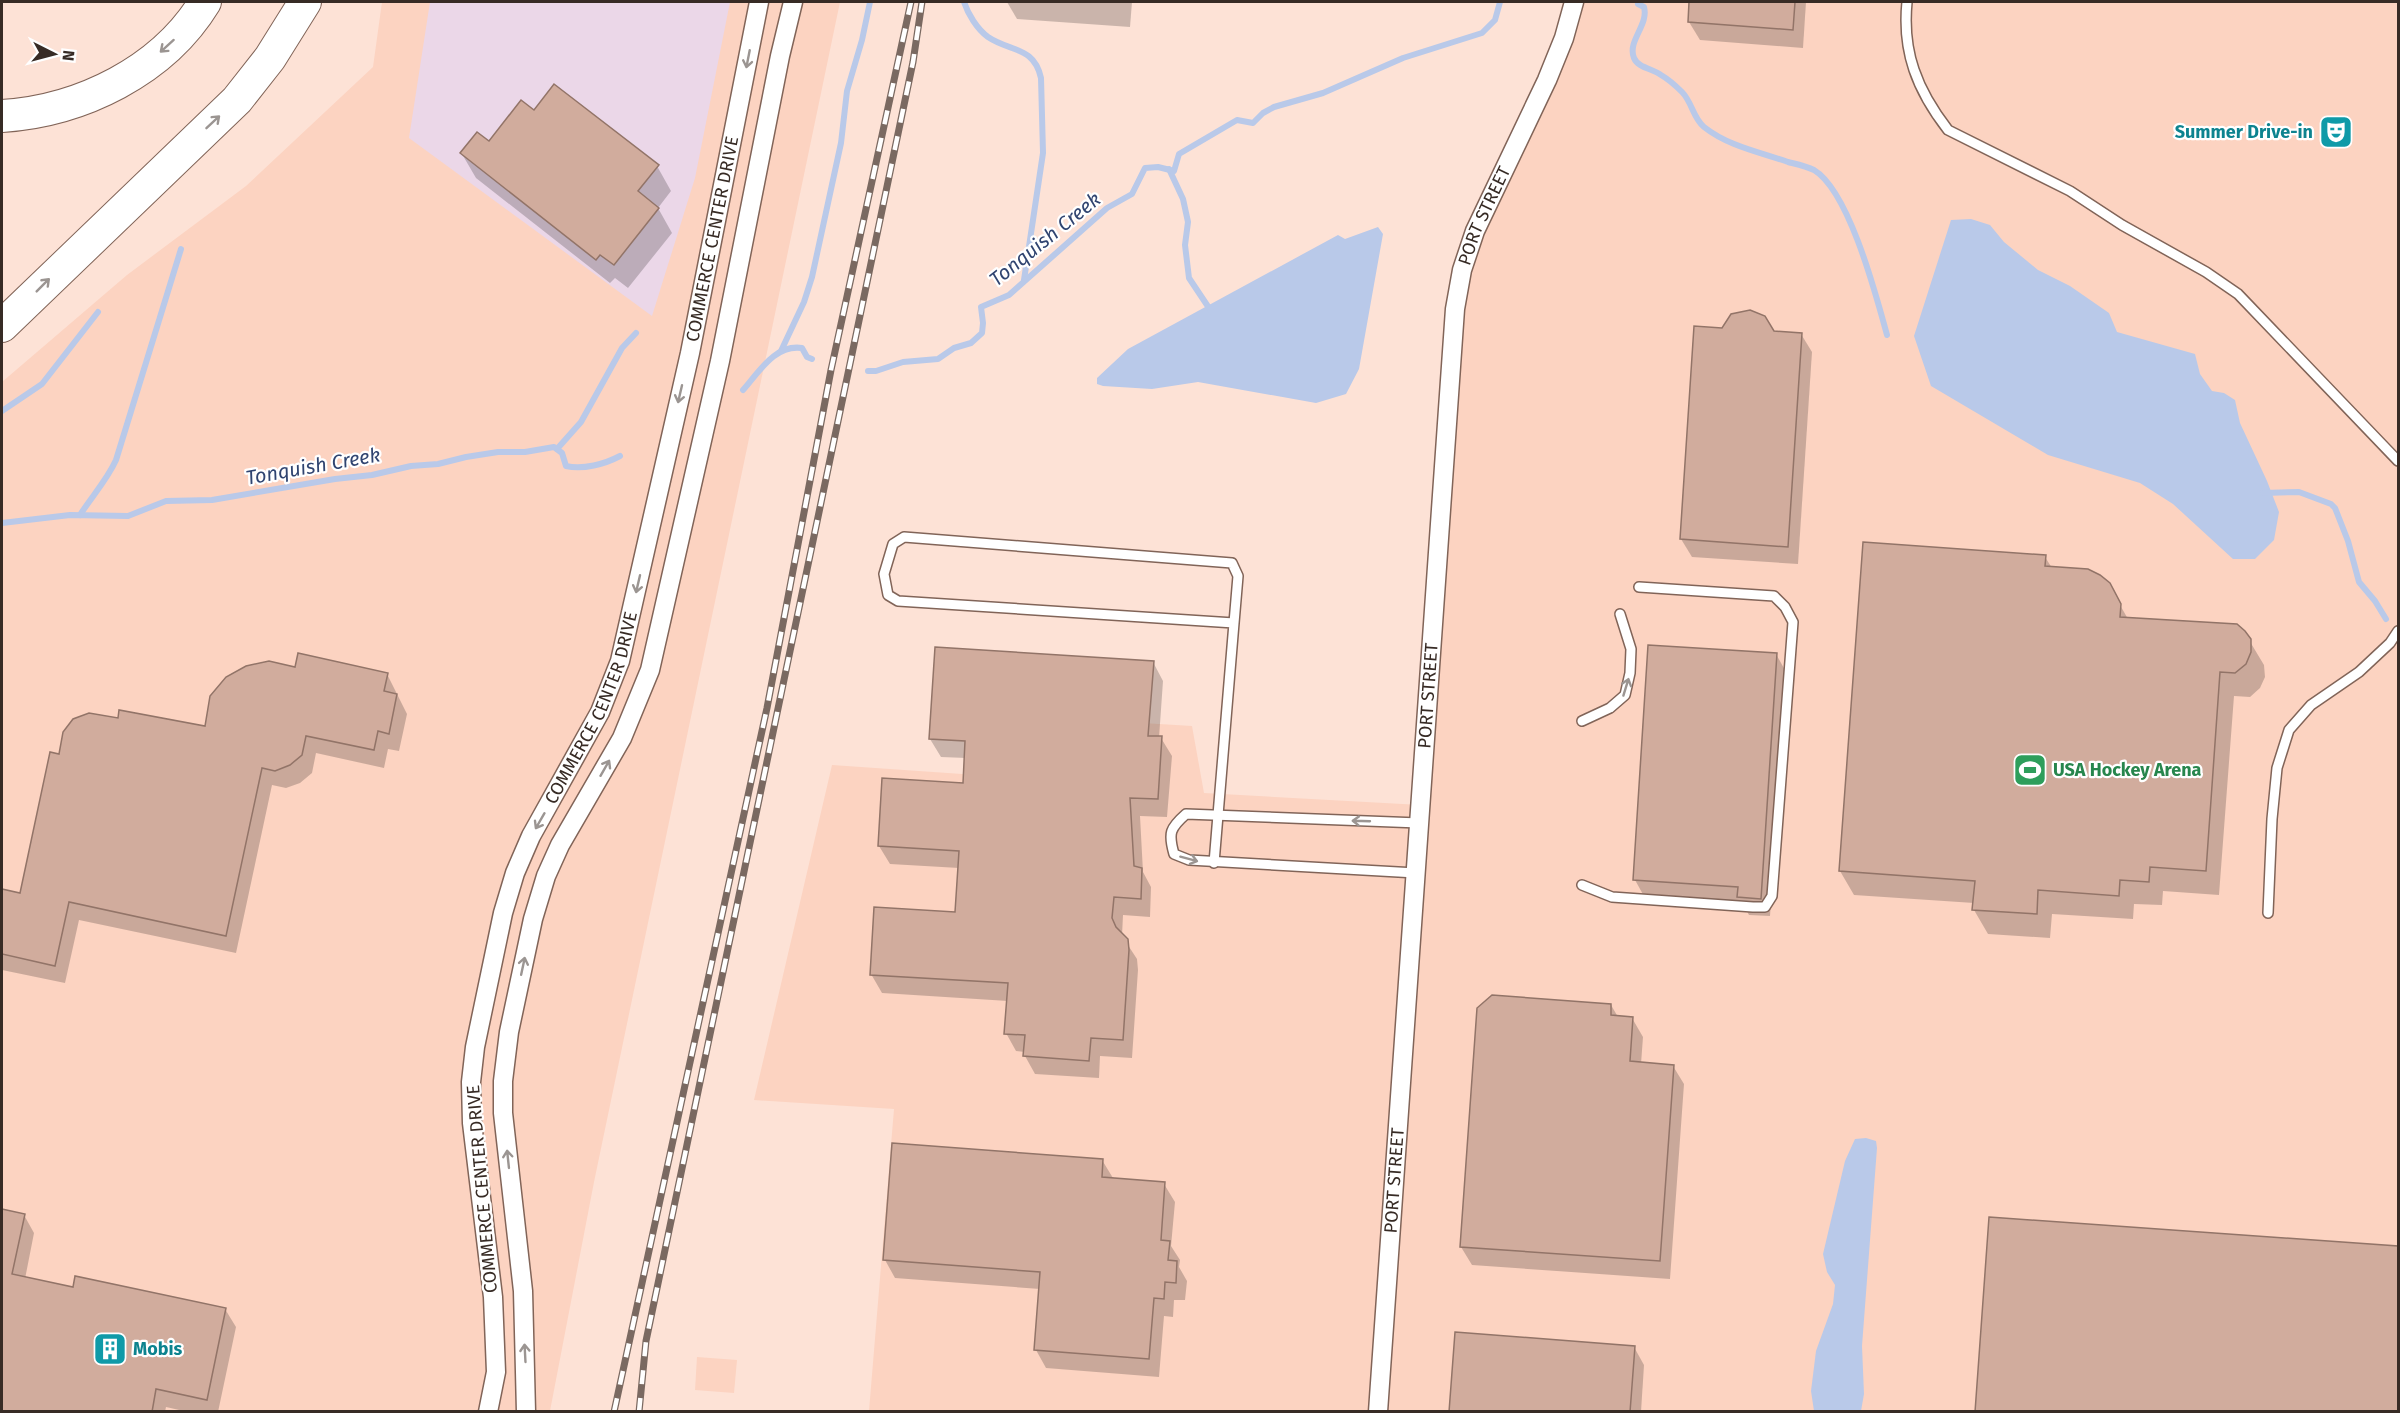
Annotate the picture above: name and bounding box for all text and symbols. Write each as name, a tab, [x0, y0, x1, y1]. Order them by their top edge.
north arrow	[24, 24, 84, 84]
one-way arrow	[160, 39, 175, 53]
text: N	[58, 49, 78, 62]
one-way arrow	[742, 49, 753, 68]
one-way arrow	[206, 114, 221, 129]
theatre icon: Summer Drive-in	[2318, 114, 2354, 150]
place label: Summer Drive-in	[2175, 121, 2313, 143]
street label: COMMERCE CENTER DRIVE	[681, 134, 743, 344]
street label: PORT STREET	[1453, 162, 1516, 268]
water label: Tonquish Creek	[985, 187, 1106, 291]
one-way arrow	[36, 278, 51, 293]
one-way arrow	[674, 385, 686, 404]
water label: Tonquish Creek	[244, 442, 382, 490]
one-way arrow	[631, 575, 643, 594]
street label: COMMERCE CENTER DRIVE	[540, 609, 642, 808]
street label: PORT STREET	[1413, 642, 1443, 749]
one-way arrow	[1621, 678, 1632, 697]
sports icon: USA Hockey Arena	[2012, 752, 2048, 788]
place label: USA Hockey Arena	[2053, 759, 2202, 781]
one-way arrow	[599, 760, 611, 777]
one-way arrow	[533, 812, 545, 829]
one-way arrow	[1351, 815, 1371, 827]
one-way arrow	[1179, 853, 1198, 865]
one-way arrow	[518, 957, 529, 976]
street label: COMMERCE CENTER DRIVE	[462, 1084, 502, 1294]
street label: PORT STREET	[1380, 1126, 1409, 1234]
one-way arrow	[502, 1150, 513, 1169]
building icon: Mobis	[92, 1331, 128, 1367]
place label: Mobis	[133, 1338, 182, 1360]
one-way arrow	[520, 1344, 531, 1364]

